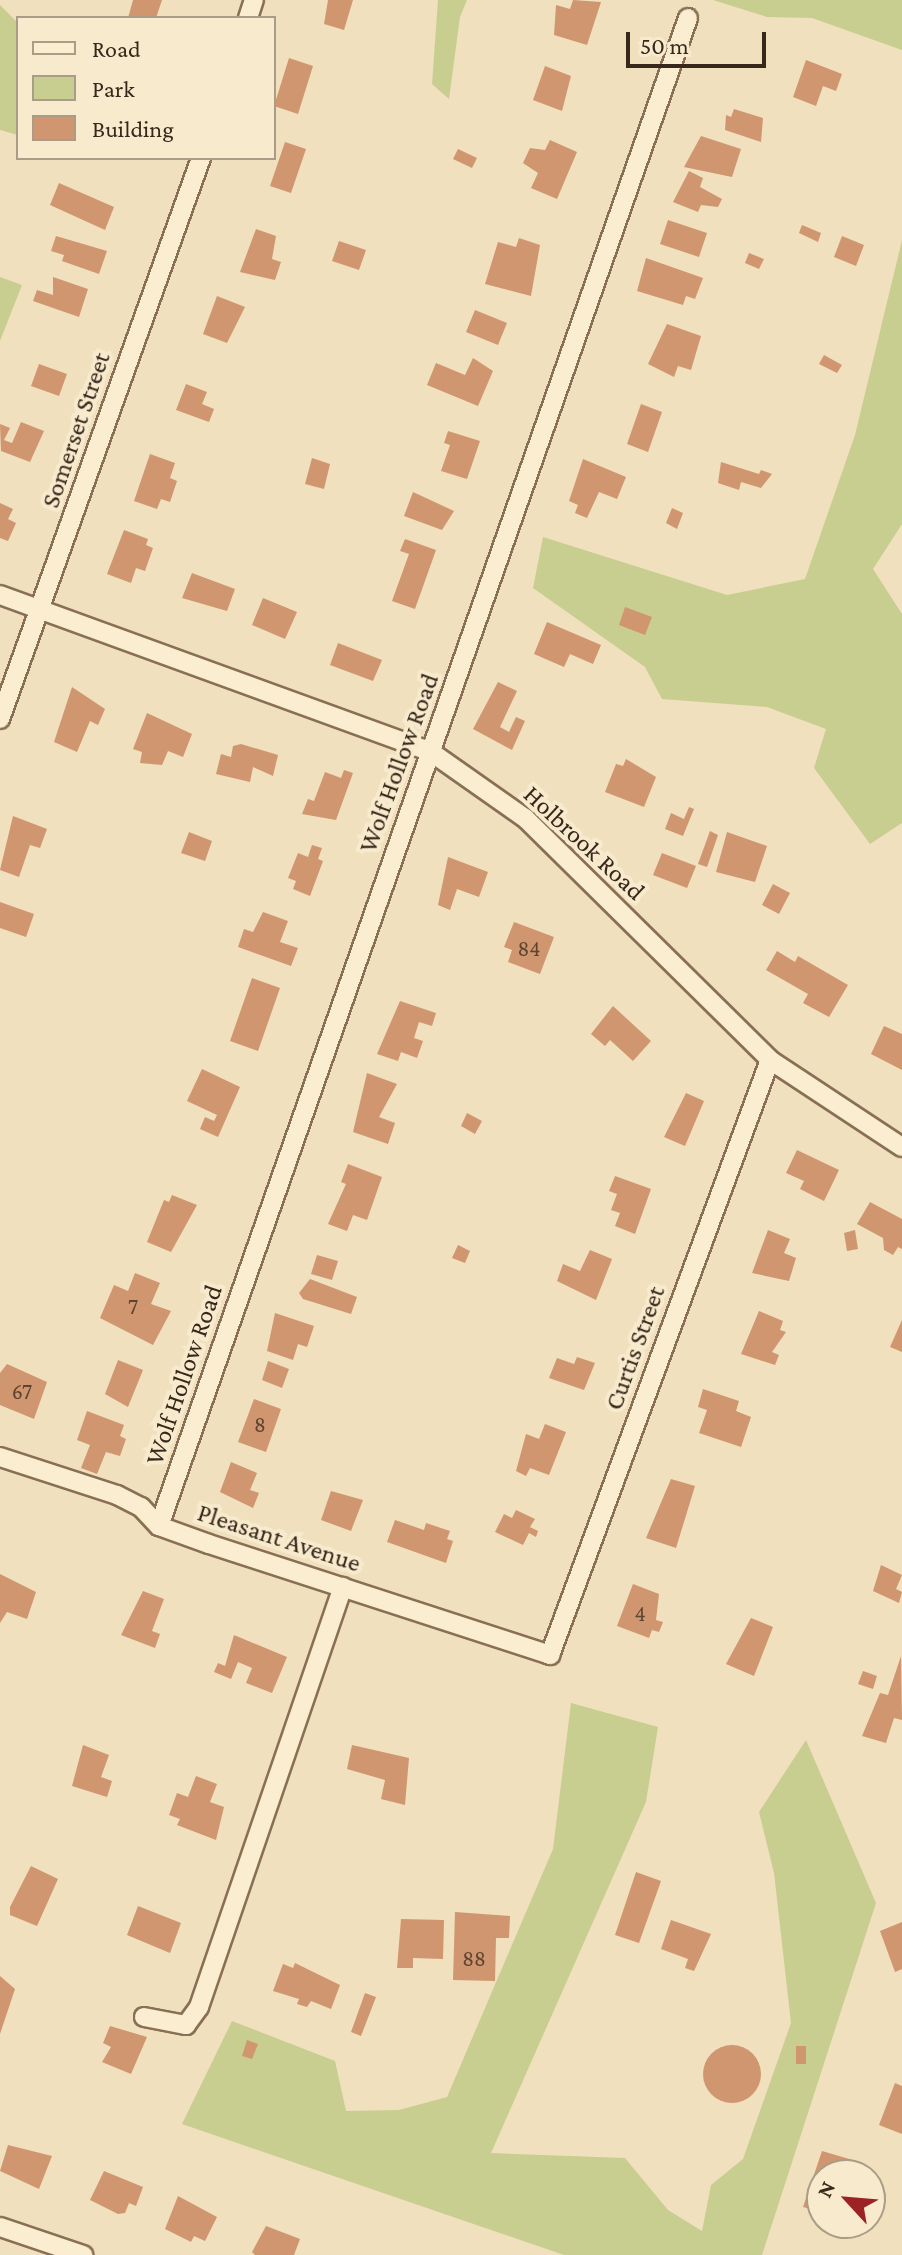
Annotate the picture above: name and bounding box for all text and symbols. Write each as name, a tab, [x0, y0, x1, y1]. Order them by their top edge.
legend	[16, 16, 276, 160]
scale bar	[630, 16, 770, 66]
text: 50 m	[640, 32, 689, 59]
text: Road	[92, 35, 141, 62]
text: Park	[92, 75, 135, 102]
text: Building	[92, 115, 174, 142]
street label: Somerset Street	[35, 348, 117, 512]
street label: Wolf Hollow Road	[352, 669, 446, 857]
street label: Holbrook Road	[517, 779, 651, 907]
house number: 84	[517, 936, 541, 962]
street label: Wolf Hollow Road	[139, 1281, 229, 1469]
street label: Curtis Street	[598, 1282, 672, 1414]
house number: 7	[128, 1294, 138, 1320]
house number: 67	[12, 1379, 32, 1405]
house number: 8	[254, 1412, 266, 1438]
street label: Pleasant Avenue	[194, 1497, 364, 1579]
house number: 4	[634, 1601, 646, 1627]
house number: 88	[462, 1946, 486, 1972]
north arrow	[806, 2159, 886, 2239]
text: N	[811, 2177, 840, 2201]

